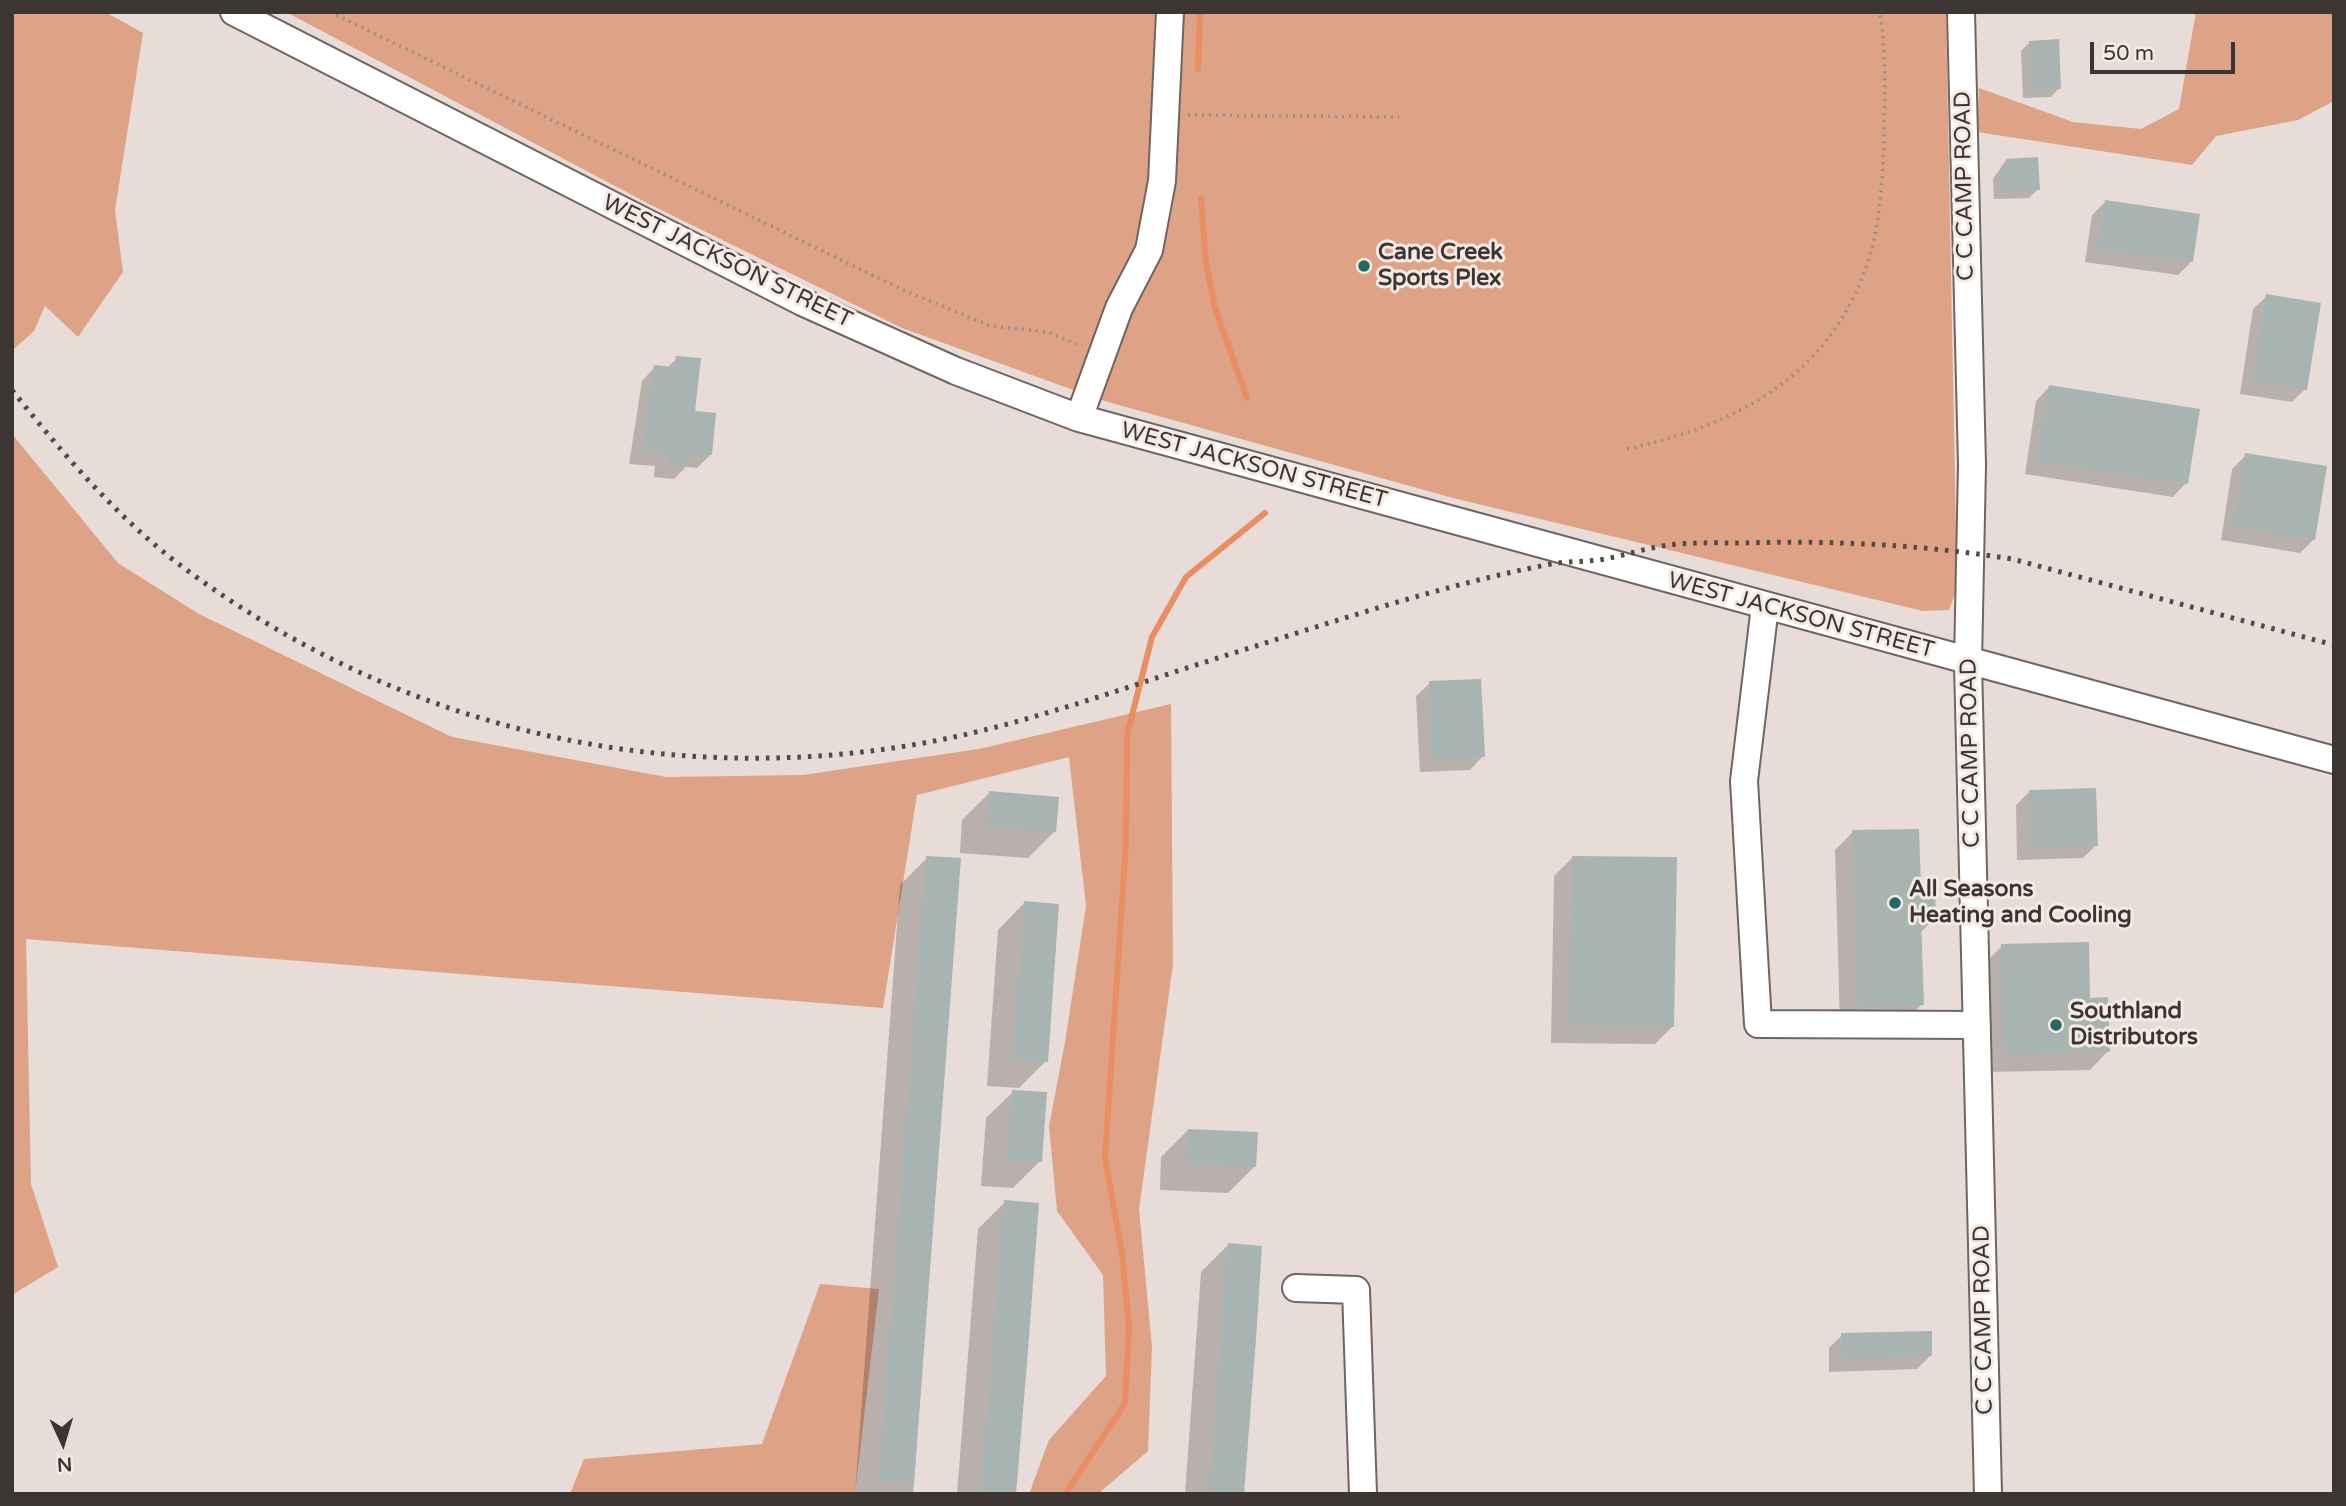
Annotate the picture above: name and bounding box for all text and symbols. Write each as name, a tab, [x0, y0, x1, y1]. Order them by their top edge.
scale bar	[2094, 28, 2239, 72]
text: 50 m	[2103, 41, 2154, 66]
street label: C C CAMP ROAD	[1950, 91, 1980, 281]
street label: WEST JACKSON STREET	[598, 189, 856, 335]
place label: Cane Creek Sports Plex	[1378, 239, 1503, 293]
marker: Cane Creek Sports Plex	[1356, 258, 1372, 274]
street label: WEST JACKSON STREET	[1118, 417, 1390, 515]
street label: WEST JACKSON STREET	[1665, 567, 1937, 665]
street label: C C CAMP ROAD	[1956, 658, 1986, 848]
place label: All Seasons Heating and Cooling	[1909, 876, 2132, 930]
marker: All Seasons Heating and Cooling	[1887, 895, 1903, 911]
place label: Southland Distributors	[2070, 998, 2198, 1052]
marker: Southland Distributors	[2048, 1017, 2064, 1033]
street label: C C CAMP ROAD	[1969, 1225, 1999, 1415]
north arrow	[28, 1408, 98, 1478]
text: N	[56, 1452, 73, 1475]

